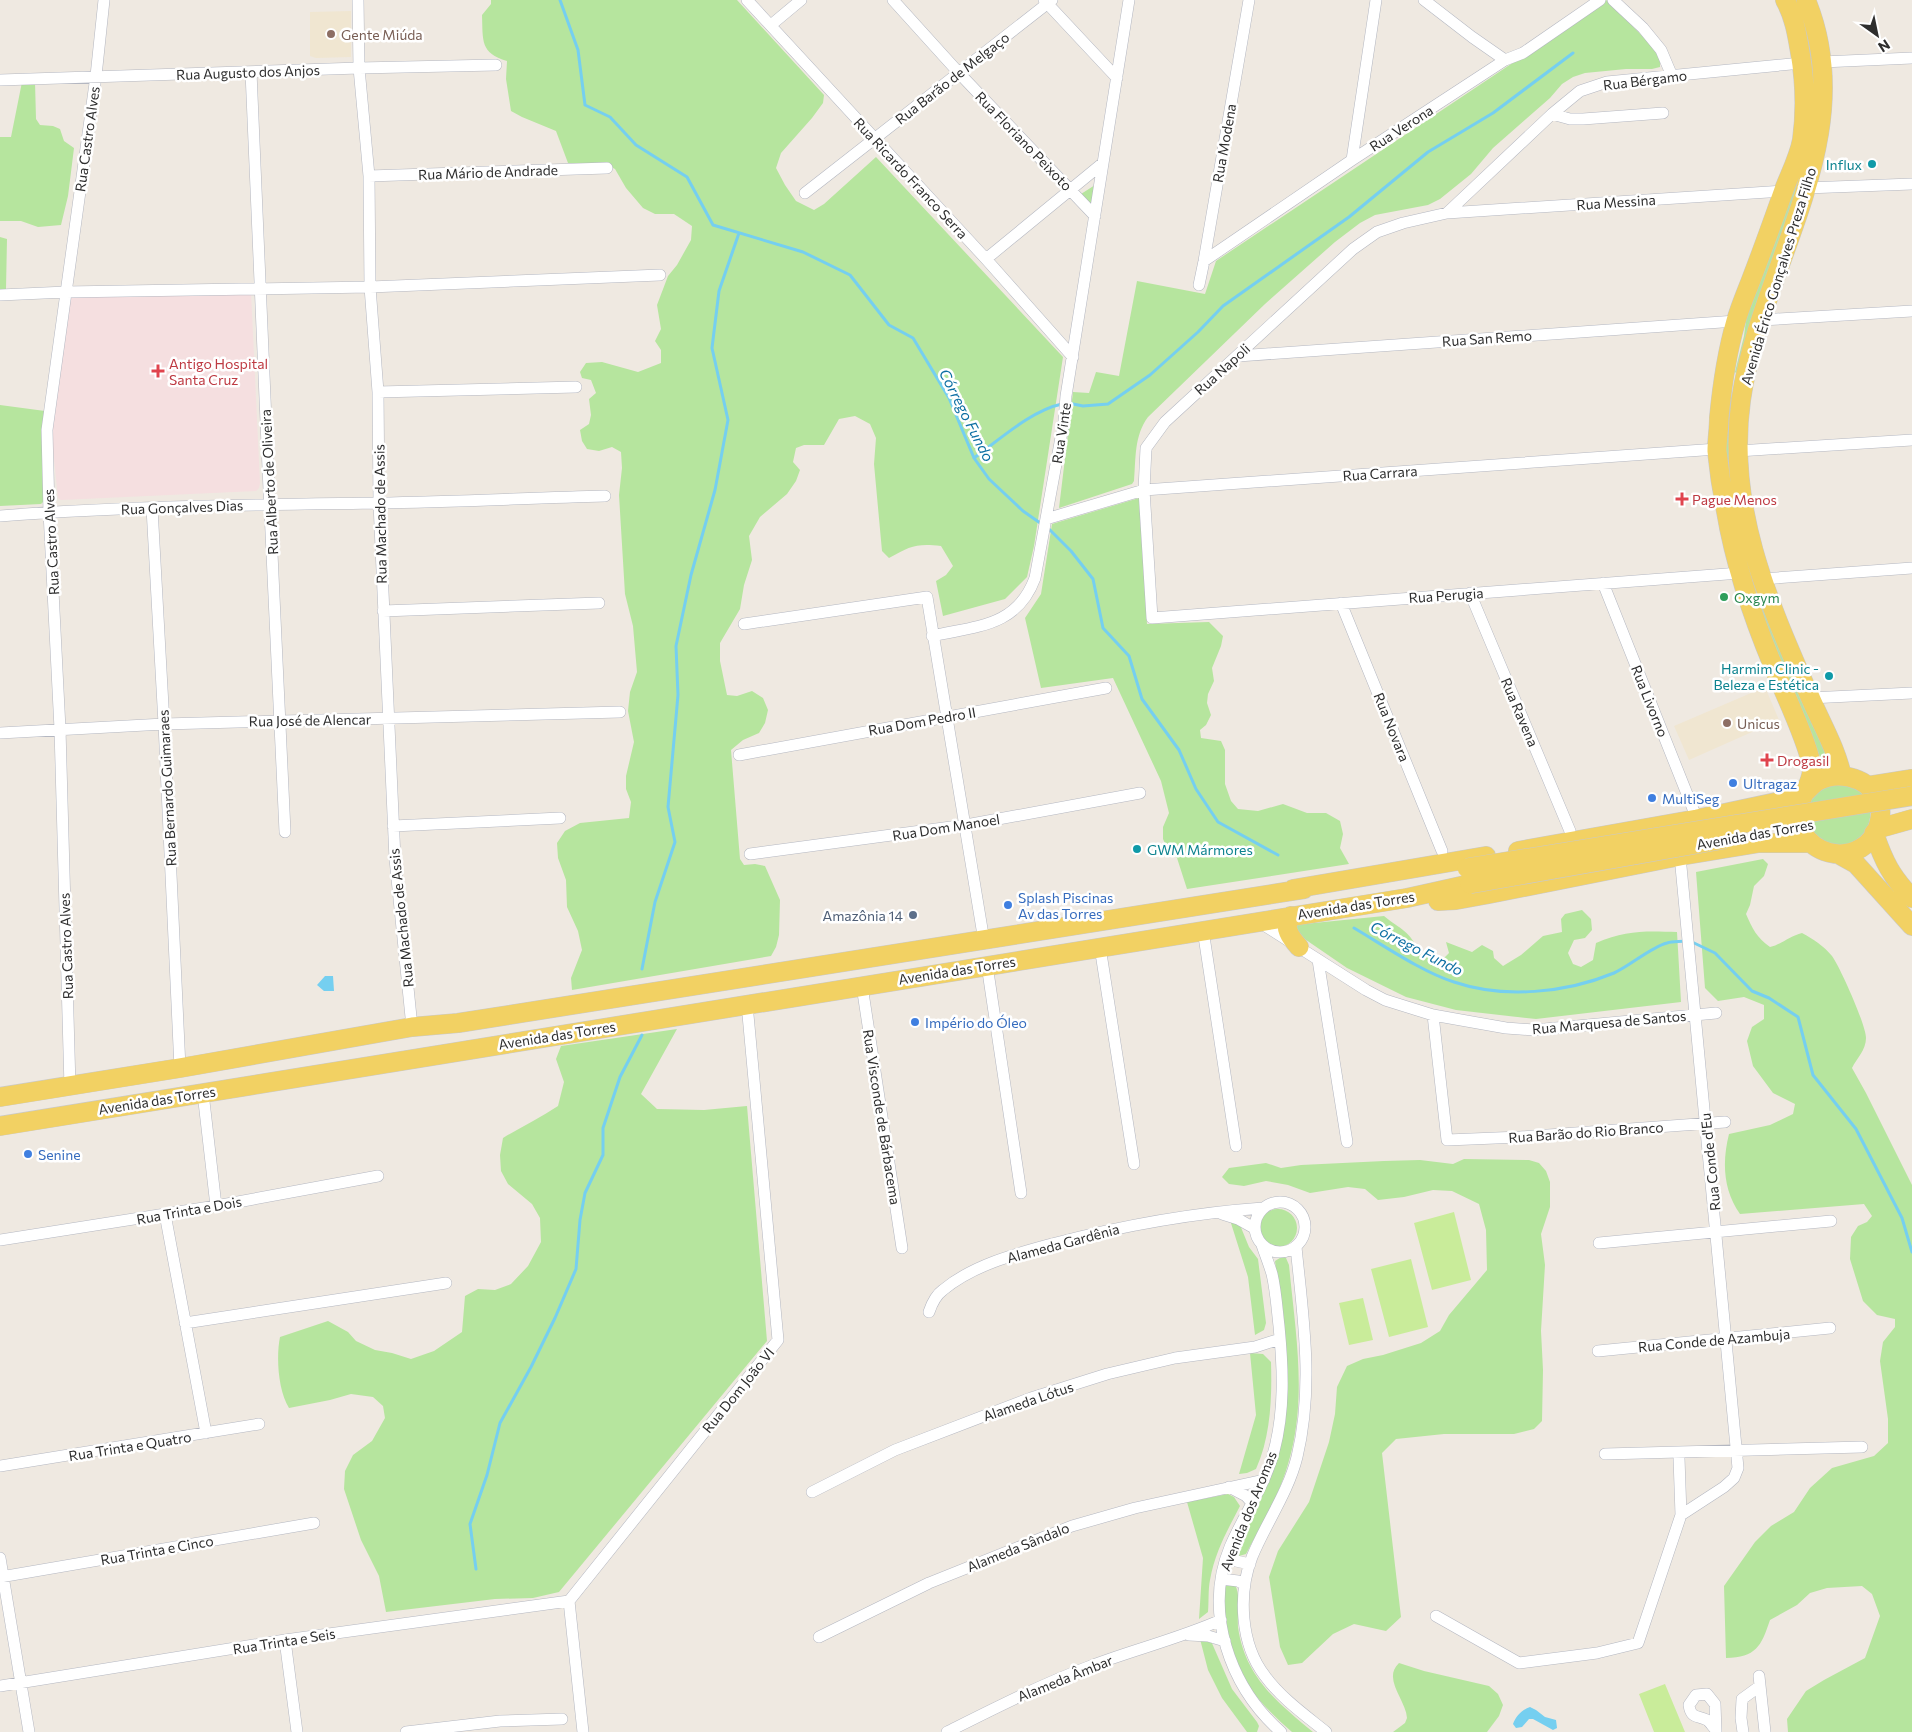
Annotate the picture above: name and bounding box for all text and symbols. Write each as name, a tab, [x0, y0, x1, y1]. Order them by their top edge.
north arrow	[1852, 10, 1902, 60]
place label: Gente Miúda	[341, 26, 423, 43]
marker: Gente Miúda	[325, 28, 337, 40]
street label: Rua Barão de Melgaço	[892, 28, 1012, 128]
text: N	[1875, 36, 1893, 56]
street label: Rua Augusto dos Anjos	[176, 61, 320, 83]
street label: Rua Bérgamo	[1602, 66, 1688, 94]
street label: Rua Castro Alves	[71, 85, 103, 193]
street label: Rua Floriano Peixoto	[972, 88, 1076, 194]
street label: Rua Verona	[1366, 101, 1436, 155]
street label: Rua Modena	[1209, 102, 1239, 184]
street label: Rua Ricardo Franco Serra	[850, 114, 972, 242]
place label: Influx	[1826, 156, 1863, 173]
marker: Influx	[1866, 158, 1878, 170]
street label: Rua Mário de Andrade	[418, 161, 558, 183]
street label: Avenida Érico Gonçalves Preza Filho	[1737, 165, 1819, 387]
street label: Rua Messina	[1576, 191, 1656, 213]
street label: Rua San Remo	[1441, 326, 1533, 350]
street label: Rua Napoli	[1191, 340, 1253, 398]
place label: Antigo Hospital Santa Cruz	[169, 355, 268, 388]
marker: Antigo Hospital Santa Cruz	[151, 364, 165, 378]
water label: Córrego Fundo	[936, 366, 998, 464]
street label: Rua Vinte	[1048, 401, 1074, 465]
street label: Rua Alberto de Oliveira	[257, 409, 281, 555]
street label: Rua Machado de Assis	[370, 444, 390, 584]
street label: Rua Carrara	[1342, 462, 1418, 484]
street label: Rua Castro Alves	[40, 488, 62, 596]
place label: Pague Menos	[1692, 491, 1777, 508]
marker: Pague Menos	[1676, 493, 1688, 505]
street label: Rua Gonçalves Dias	[120, 496, 244, 518]
street label: Rua Perugia	[1408, 584, 1484, 606]
place label: Oxgym	[1734, 589, 1780, 606]
marker: Oxgym	[1718, 591, 1730, 603]
place label: Harmim Clinic - Beleza e Estética	[1714, 660, 1819, 693]
street label: Rua Livorno	[1628, 663, 1672, 739]
marker: Harmim Clinic - Beleza e Estética	[1823, 670, 1835, 682]
street label: Rua Ravena	[1498, 675, 1542, 749]
street label: Rua Novara	[1370, 690, 1414, 764]
street label: Rua Dom Pedro II	[867, 703, 977, 739]
street label: Rua Bernardo Guimaraes	[154, 709, 180, 867]
street label: Rua José de Alencar	[249, 710, 372, 730]
place label: Unicus	[1737, 715, 1780, 732]
marker: Unicus	[1721, 717, 1733, 729]
place label: Drogasil	[1777, 752, 1829, 769]
marker: Drogasil	[1761, 754, 1773, 766]
place label: Ultragaz	[1743, 775, 1797, 792]
marker: Ultragaz	[1727, 777, 1739, 789]
place label: MultiSeg	[1662, 790, 1720, 807]
marker: MultiSeg	[1646, 792, 1658, 804]
street label: Rua Dom Manoel	[891, 810, 1001, 844]
street label: Avenida das Torres	[1695, 815, 1815, 853]
place label: GWM Mármores	[1147, 841, 1253, 858]
marker: GWM Mármores	[1131, 843, 1143, 855]
street label: Rua Machado de Assis	[385, 848, 417, 988]
street label: Avenida das Torres	[1296, 887, 1416, 923]
place label: Splash Piscinas Av das Torres	[1018, 889, 1113, 922]
street label: Rua Castro Alves	[56, 893, 76, 999]
marker: Splash Piscinas Av das Torres	[1002, 899, 1014, 911]
place label: Amazônia 14	[822, 907, 904, 924]
marker: Amazônia 14	[907, 909, 919, 921]
water label: Córrego Fundo	[1368, 917, 1466, 979]
street label: Avenida das Torres	[897, 952, 1017, 988]
street label: Rua Marquesa de Santos	[1531, 1007, 1687, 1037]
place label: Império do Óleo	[925, 1014, 1027, 1031]
marker: Império do Óleo	[909, 1016, 921, 1028]
street label: Avenida das Torres	[497, 1017, 617, 1053]
street label: Rua Visconde de Bárbacema	[860, 1028, 904, 1206]
street label: Avenida das Torres	[97, 1082, 217, 1118]
street label: Rua Conde d'Eu	[1696, 1112, 1724, 1212]
street label: Rua Barão do Rio Branco	[1508, 1118, 1664, 1146]
place label: Senine	[38, 1146, 81, 1163]
marker: Senine	[22, 1148, 34, 1160]
street label: Rua Trinta e Dois	[135, 1192, 243, 1228]
street label: Alameda Gardênia	[1005, 1220, 1121, 1266]
street label: Rua Conde de Azambuja	[1637, 1325, 1791, 1355]
street label: Rua Dom João VI	[698, 1344, 778, 1436]
street label: Alameda Lótus	[981, 1378, 1075, 1424]
street label: Rua Trinta e Quatro	[67, 1428, 193, 1464]
street label: Avenida dos Aromas	[1216, 1449, 1280, 1573]
street label: Alameda Sândalo	[964, 1519, 1072, 1575]
street label: Rua Trinta e Cinco	[99, 1532, 215, 1568]
street label: Rua Trinta e Seis	[232, 1625, 336, 1657]
street label: Alameda Âmbar	[1015, 1651, 1116, 1705]

